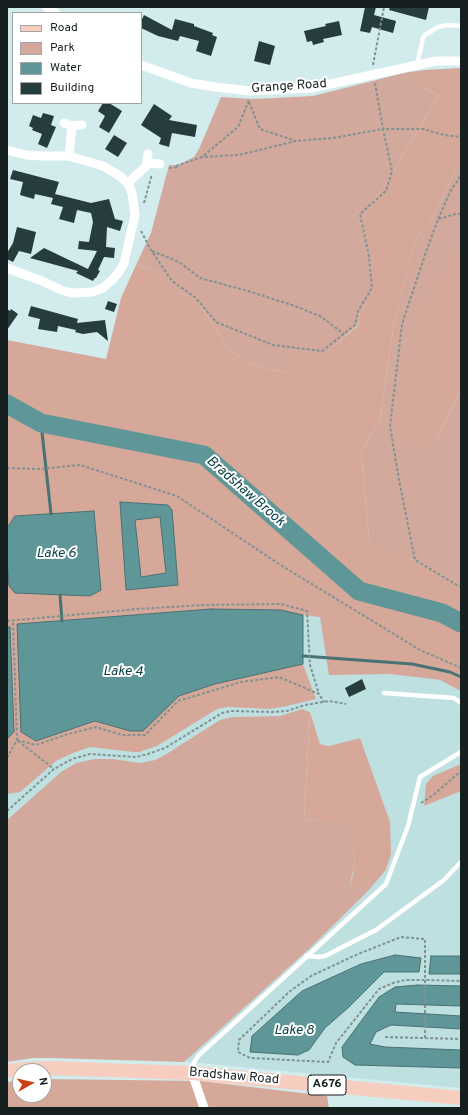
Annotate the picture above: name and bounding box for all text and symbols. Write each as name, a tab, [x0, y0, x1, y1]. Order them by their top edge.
legend	[12, 12, 142, 104]
text: Road	[50, 20, 78, 36]
text: Park	[50, 40, 75, 56]
text: Water	[50, 60, 82, 76]
street label: Grange Road	[251, 77, 327, 97]
text: Building	[50, 80, 94, 96]
water label: Bradshaw Brook	[202, 453, 288, 531]
water label: Lake 6	[36, 546, 76, 562]
water label: Lake 4	[103, 664, 143, 680]
water label: Lake 8	[274, 1023, 314, 1039]
north arrow	[12, 1063, 52, 1103]
street label: Bradshaw Road	[188, 1065, 280, 1089]
road number: A676	[308, 1075, 346, 1095]
text: N	[35, 1077, 50, 1086]

